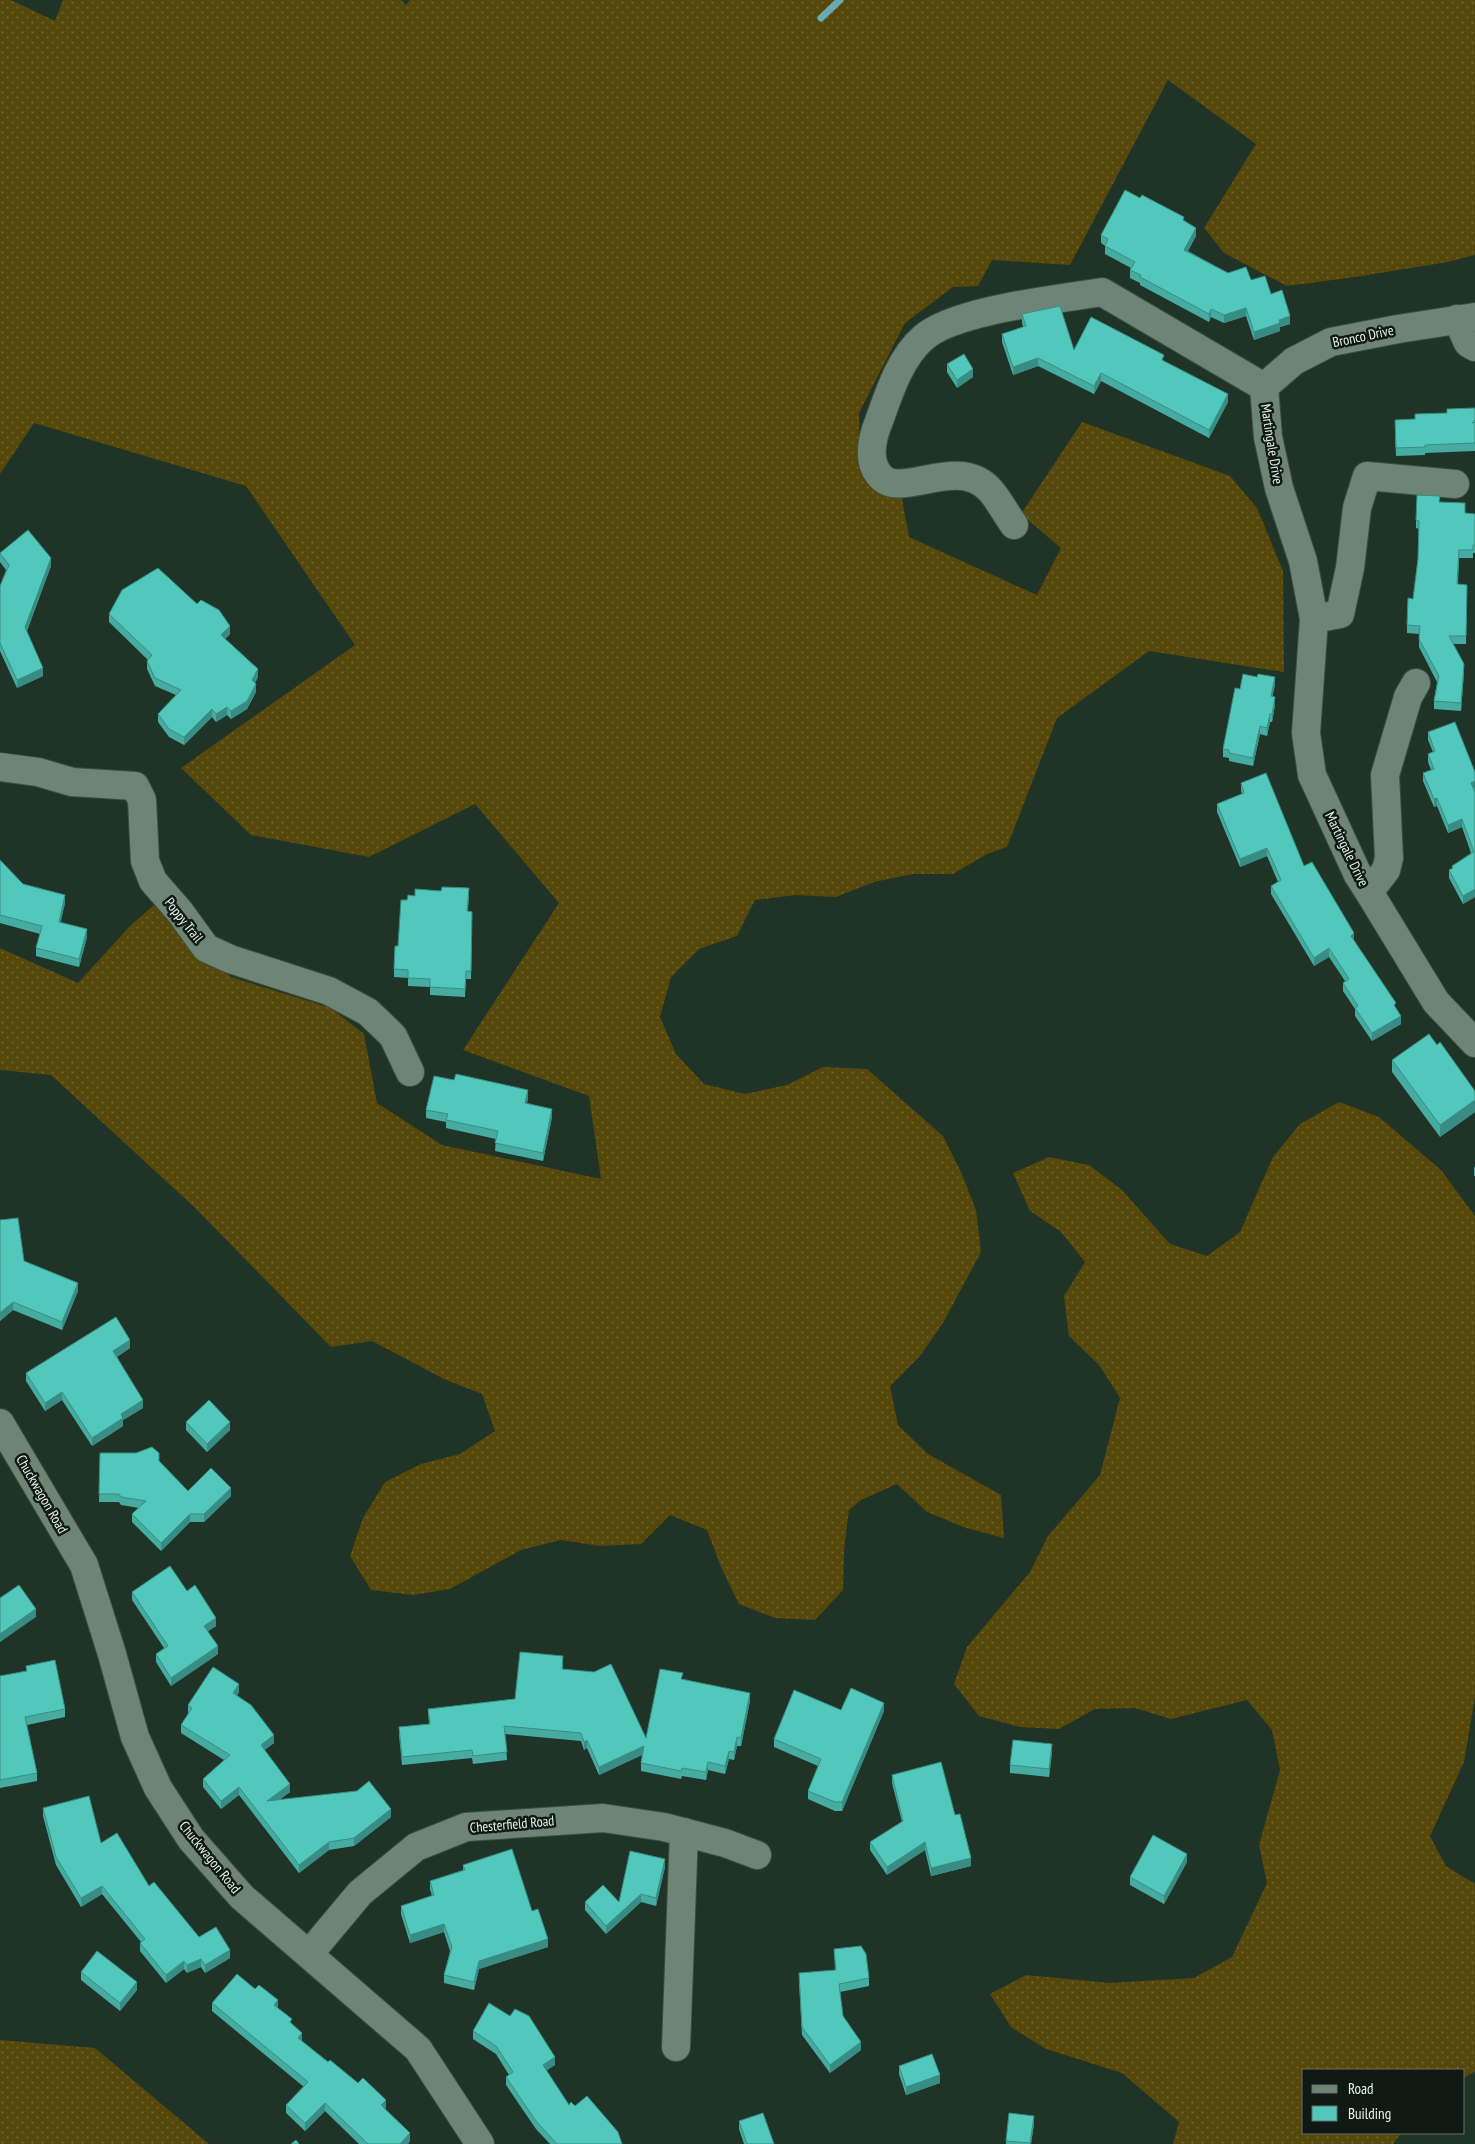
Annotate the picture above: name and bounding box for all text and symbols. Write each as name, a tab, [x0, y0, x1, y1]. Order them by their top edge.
street label: Bronco Drive	[1331, 321, 1395, 351]
street label: Martingale Drive	[1257, 403, 1287, 486]
street label: Martingale Drive	[1321, 809, 1373, 889]
street label: Poppy Trail	[161, 894, 208, 947]
street label: Chuckwagon Road	[12, 1451, 72, 1537]
street label: Chesterfield Road	[469, 1811, 555, 1837]
street label: Chuckwagon Road	[175, 1817, 245, 1897]
legend	[1302, 2069, 1465, 2134]
text: Road	[1348, 2079, 1374, 2098]
text: Building	[1348, 2104, 1391, 2123]

